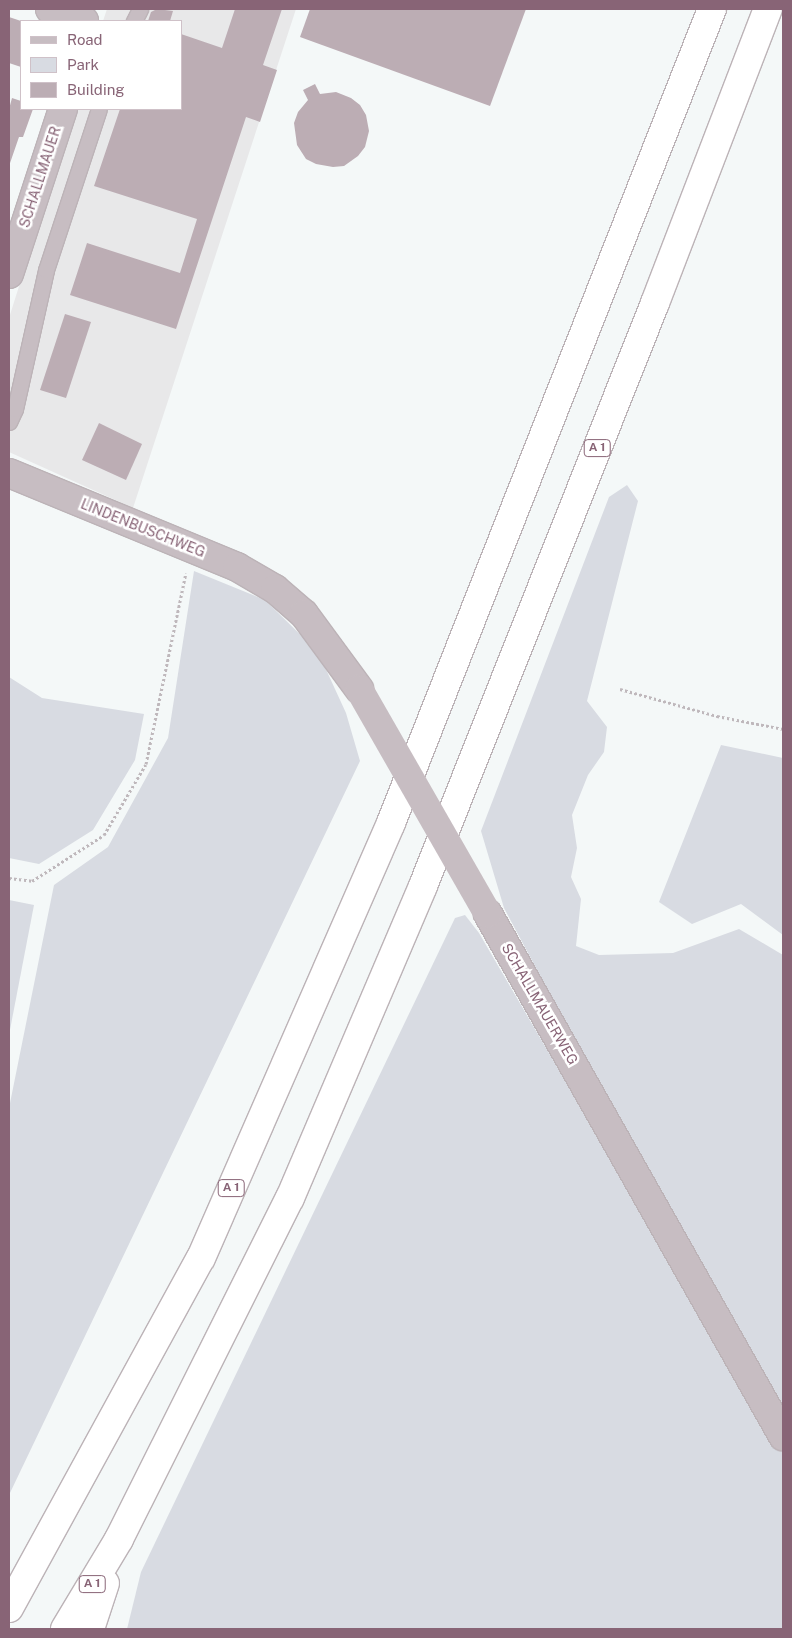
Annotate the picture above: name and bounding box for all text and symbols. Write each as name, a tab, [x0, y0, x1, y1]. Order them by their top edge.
legend	[20, 20, 182, 110]
text: Road	[67, 31, 103, 48]
text: Park	[67, 56, 99, 73]
text: Building	[67, 81, 125, 98]
street label: SCHALLMAUER	[16, 124, 64, 230]
road number: A 1	[583, 438, 611, 458]
street label: LINDENBUSCHWEG	[78, 495, 208, 561]
street label: SCHALLMAUERWEG	[498, 940, 582, 1068]
road number: A 1	[217, 1178, 245, 1198]
road number: A 1	[78, 1575, 106, 1594]

